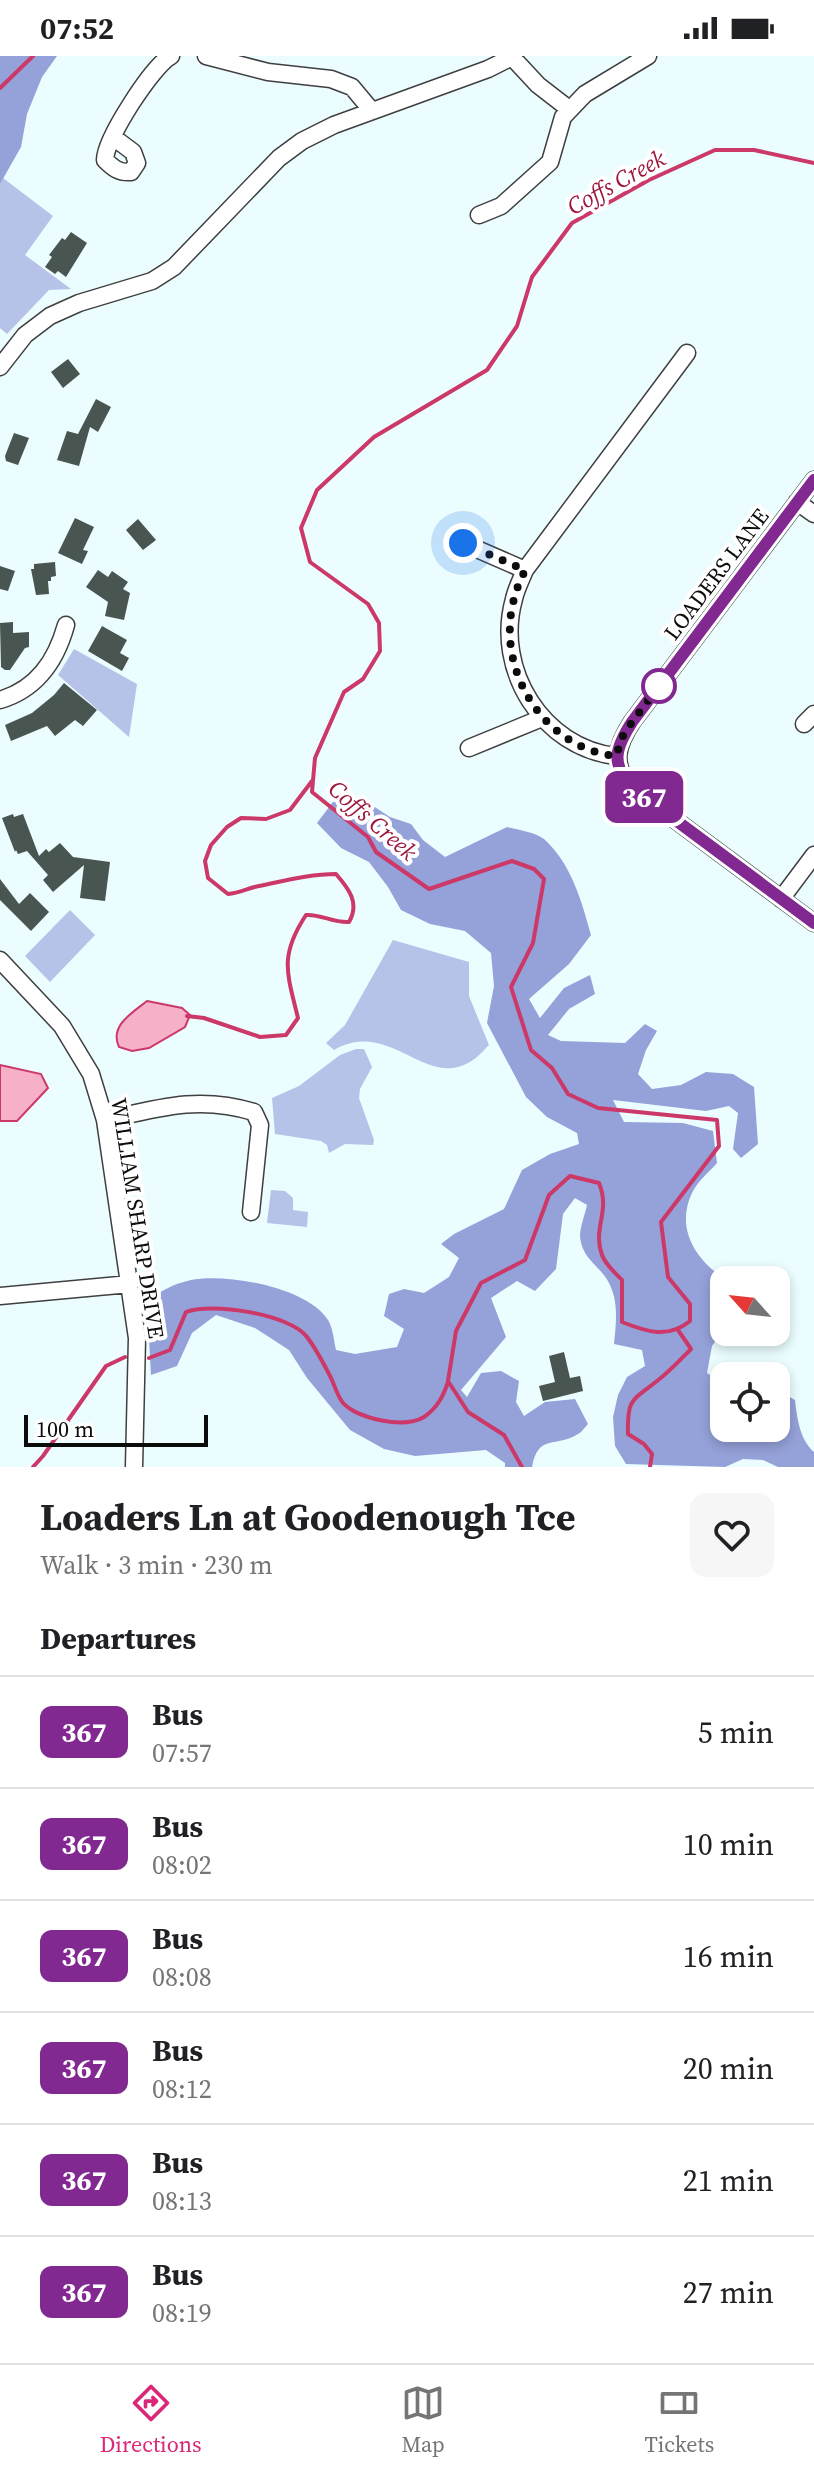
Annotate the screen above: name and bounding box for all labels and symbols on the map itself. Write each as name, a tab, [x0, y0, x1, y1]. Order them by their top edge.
water label: Coffs Creek	[561, 141, 672, 223]
street label: LOADERS LANE	[657, 502, 775, 646]
your location	[443, 523, 483, 563]
unlabelled marker	[642, 669, 676, 703]
line badge: 367	[598, 771, 690, 823]
water label: Coffs Creek	[322, 772, 425, 868]
street label: WILLIAM SHARP DRIVE	[104, 1096, 172, 1340]
north arrow	[710, 1266, 790, 1346]
scale bar	[24, 1411, 208, 1447]

